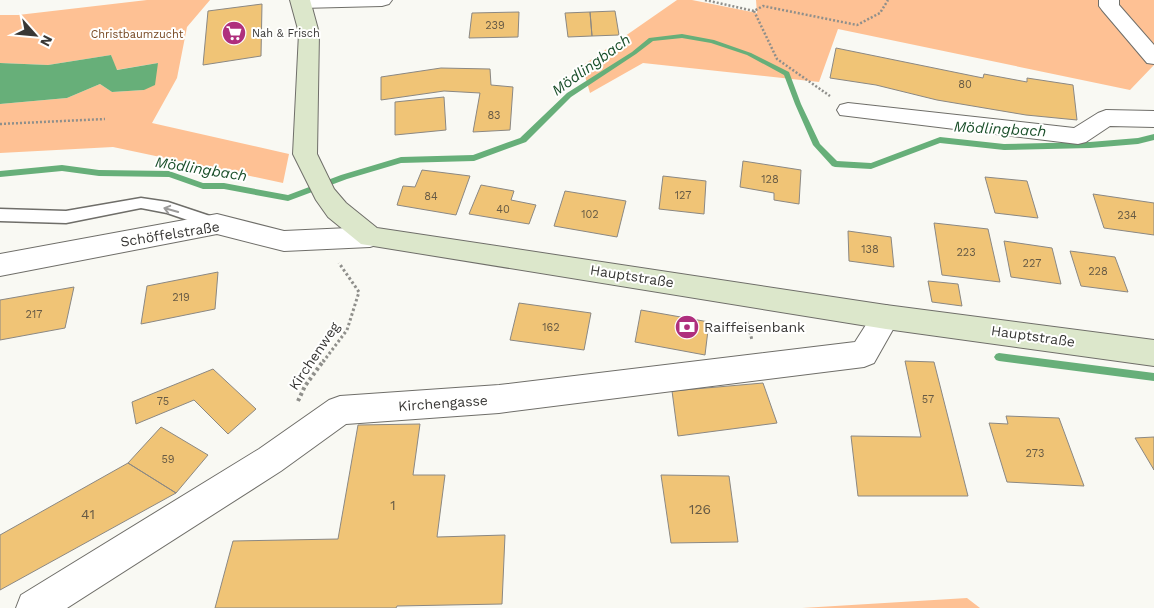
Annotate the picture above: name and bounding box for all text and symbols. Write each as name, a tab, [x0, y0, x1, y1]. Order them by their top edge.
north arrow	[10, 10, 60, 60]
house number: 239	[485, 19, 505, 32]
supermarket icon: Nah & Frisch	[221, 20, 247, 46]
place label: Nah & Frisch	[252, 27, 320, 40]
park label: Christbaumzucht	[91, 28, 184, 41]
water label: Mödlingbach	[548, 30, 634, 100]
text: N	[37, 33, 56, 49]
house number: 80	[958, 78, 972, 91]
house number: 83	[488, 109, 500, 122]
water label: Mödlingbach	[953, 118, 1047, 140]
water label: Mödlingbach	[154, 153, 248, 185]
house number: 128	[761, 173, 779, 186]
house number: 127	[675, 189, 691, 202]
house number: 84	[424, 190, 438, 203]
house number: 40	[496, 203, 510, 216]
one-way arrow	[163, 204, 179, 214]
house number: 102	[581, 208, 599, 221]
house number: 234	[1117, 209, 1137, 222]
street label: Schöffelstraße	[119, 218, 221, 250]
house number: 138	[861, 243, 879, 256]
house number: 223	[956, 246, 976, 259]
house number: 227	[1023, 257, 1041, 270]
street label: Hauptstraße	[589, 261, 675, 291]
house number: 228	[1088, 265, 1108, 278]
house number: 219	[172, 291, 190, 304]
house number: 217	[26, 308, 42, 321]
bank icon: Raiffeisenbank	[674, 314, 700, 340]
street label: Kirchenweg	[285, 319, 343, 393]
place label: Raiffeisenbank	[704, 319, 805, 335]
house number: 162	[542, 321, 560, 334]
street label: Hauptstraße	[990, 322, 1076, 350]
street label: Kirchengasse	[398, 392, 488, 414]
house number: 57	[922, 393, 934, 406]
house number: 75	[157, 395, 169, 408]
house number: 273	[1026, 447, 1044, 460]
house number: 59	[161, 453, 175, 466]
house number: 1	[390, 497, 396, 513]
house number: 126	[689, 501, 711, 517]
house number: 41	[81, 506, 95, 522]

